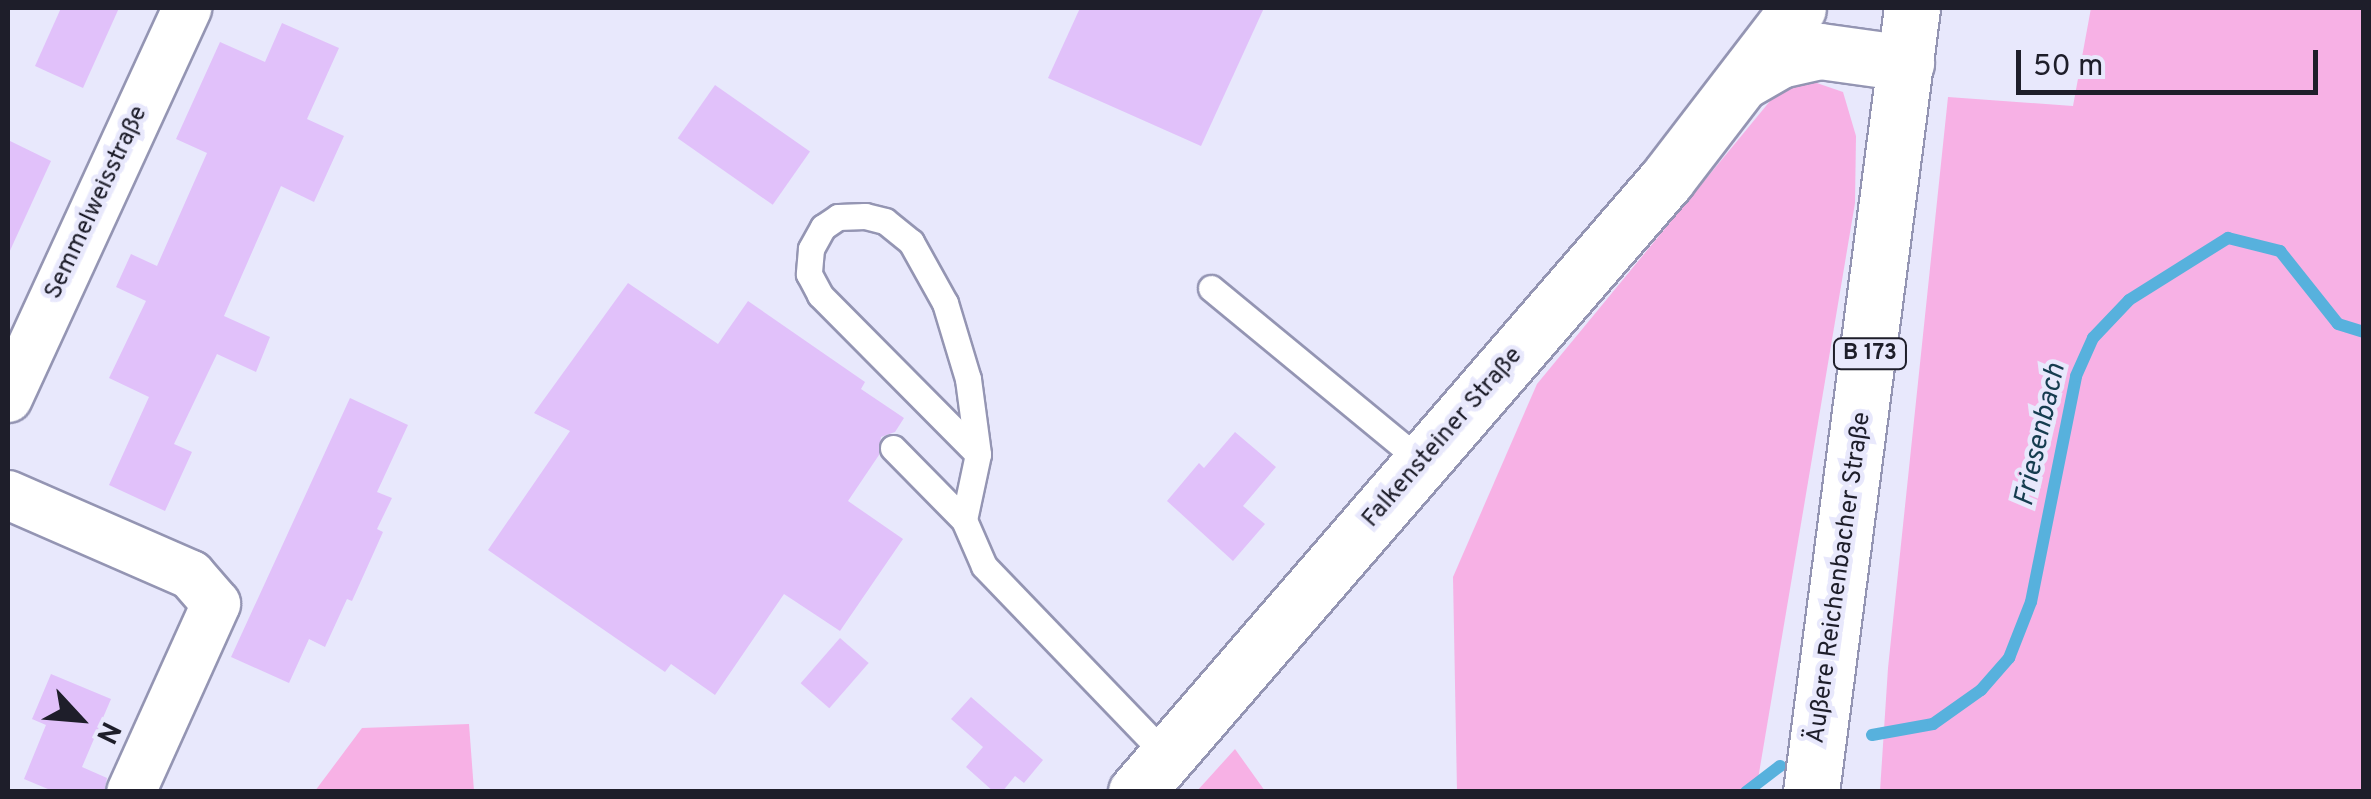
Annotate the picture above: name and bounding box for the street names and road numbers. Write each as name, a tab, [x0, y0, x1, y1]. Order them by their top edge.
street label: Semmelweisstraße	[39, 102, 155, 304]
road number: B 173	[1832, 337, 1908, 371]
street label: Falkensteiner Straße	[1357, 342, 1529, 534]
street label: Äußere Reichenbacher Straße	[1802, 410, 1878, 746]

